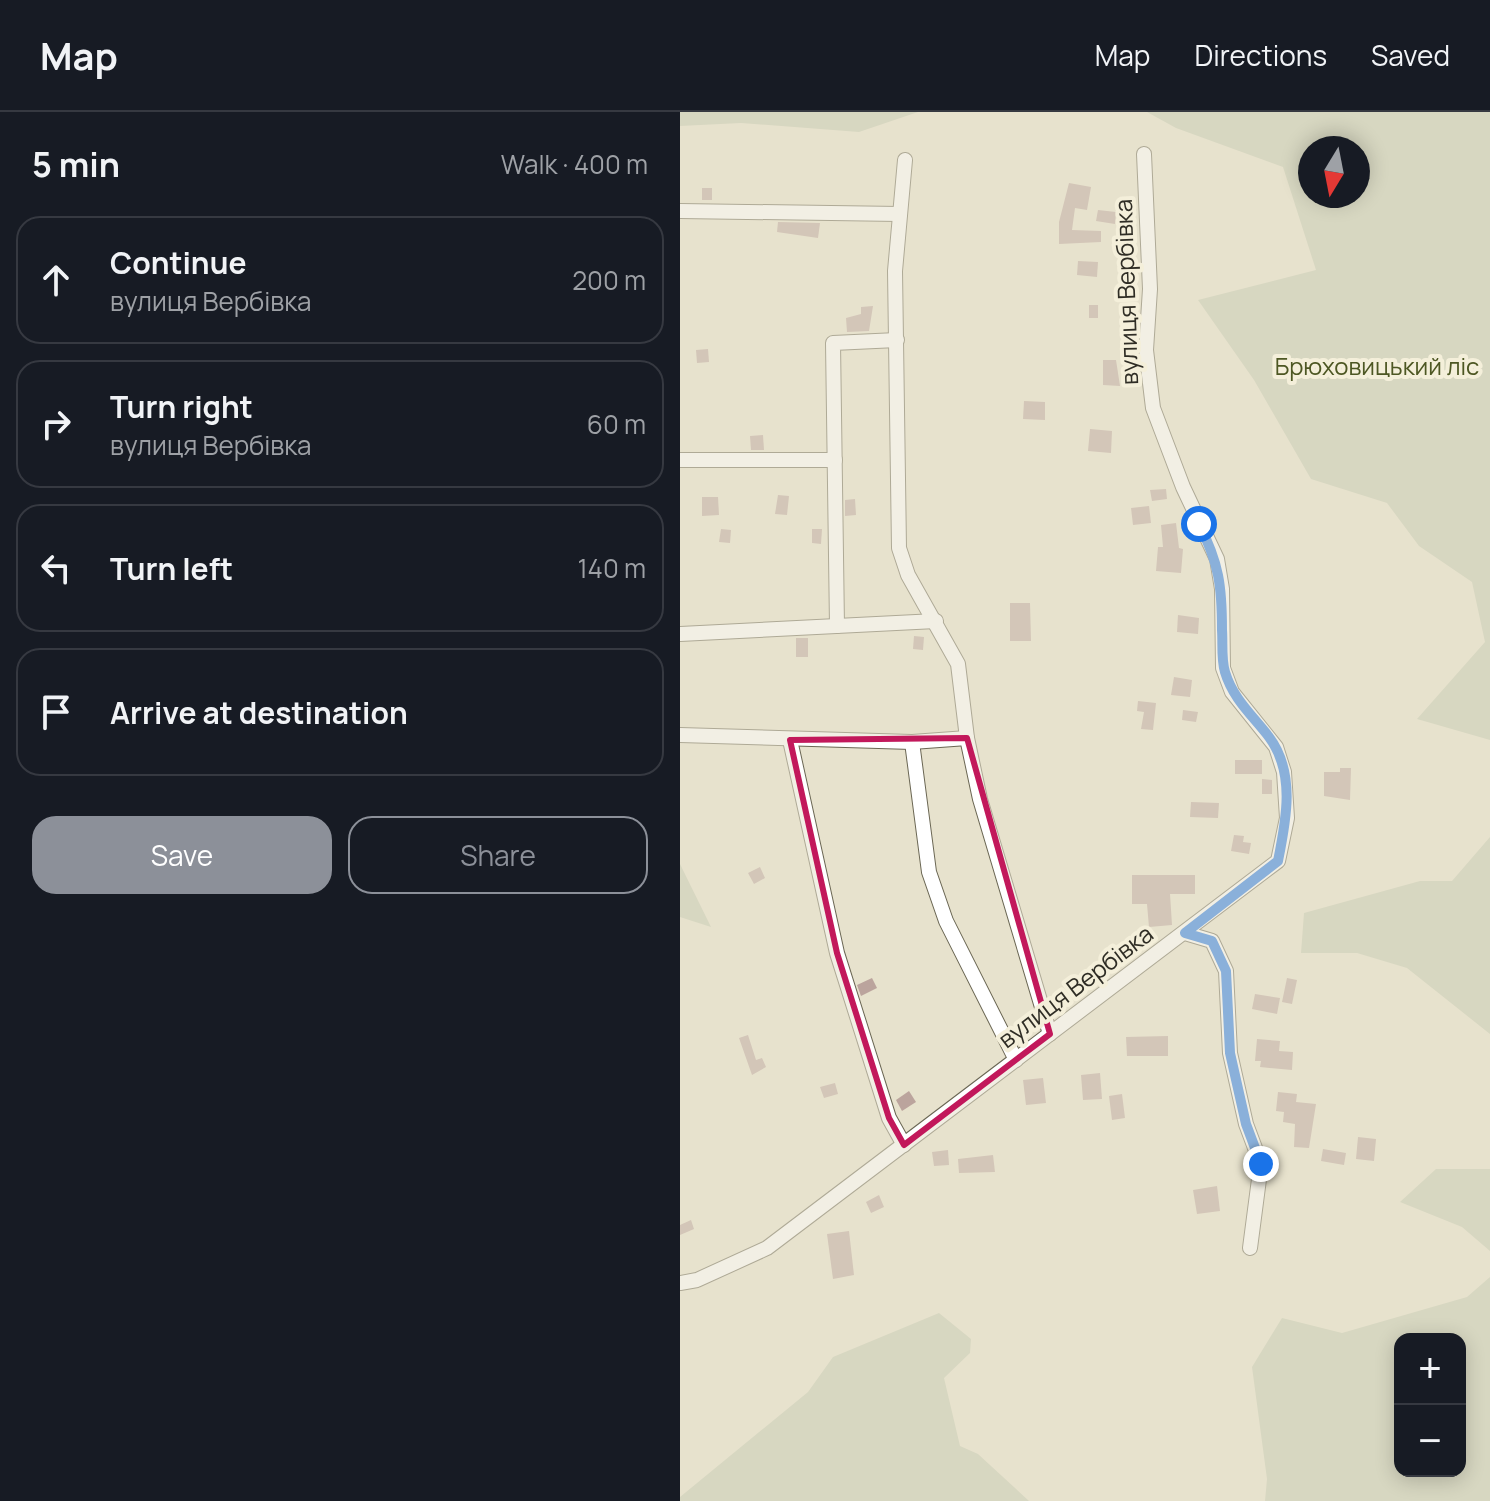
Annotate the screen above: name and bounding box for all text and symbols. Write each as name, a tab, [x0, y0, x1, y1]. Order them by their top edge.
text: Map	[40, 29, 118, 81]
text: Map	[1095, 36, 1150, 74]
text: Directions	[1194, 36, 1327, 74]
text: Saved	[1371, 36, 1450, 74]
north arrow	[1298, 136, 1370, 208]
text: 5 min	[32, 141, 120, 187]
text: Walk · 400 m	[501, 146, 648, 182]
street label: вулиця Вербівка	[1106, 199, 1145, 386]
text: Continue	[110, 242, 246, 283]
icon: ahead	[34, 258, 78, 302]
text: 200 m	[572, 262, 646, 298]
text: вулиця Вербівка	[110, 283, 312, 319]
park label: Брюховицький ліс	[1275, 349, 1479, 382]
text: Turn right	[110, 386, 253, 427]
icon: right	[34, 402, 78, 446]
text: 60 m	[587, 406, 646, 442]
text: вулиця Вербівка	[110, 427, 312, 463]
route start	[1181, 506, 1217, 542]
icon: left	[34, 546, 78, 590]
text: Turn left	[110, 548, 233, 589]
text: 140 m	[577, 550, 646, 586]
icon: arrive	[34, 690, 78, 734]
text: Arrive at destination	[110, 692, 408, 733]
button: Save	[32, 816, 332, 894]
button: Share	[348, 816, 648, 894]
street label: вулиця Вербівка	[991, 917, 1159, 1055]
route end	[1243, 1146, 1279, 1182]
map controls	[1394, 1333, 1466, 1477]
button: +	[1394, 1333, 1466, 1405]
button: −	[1394, 1405, 1466, 1477]

